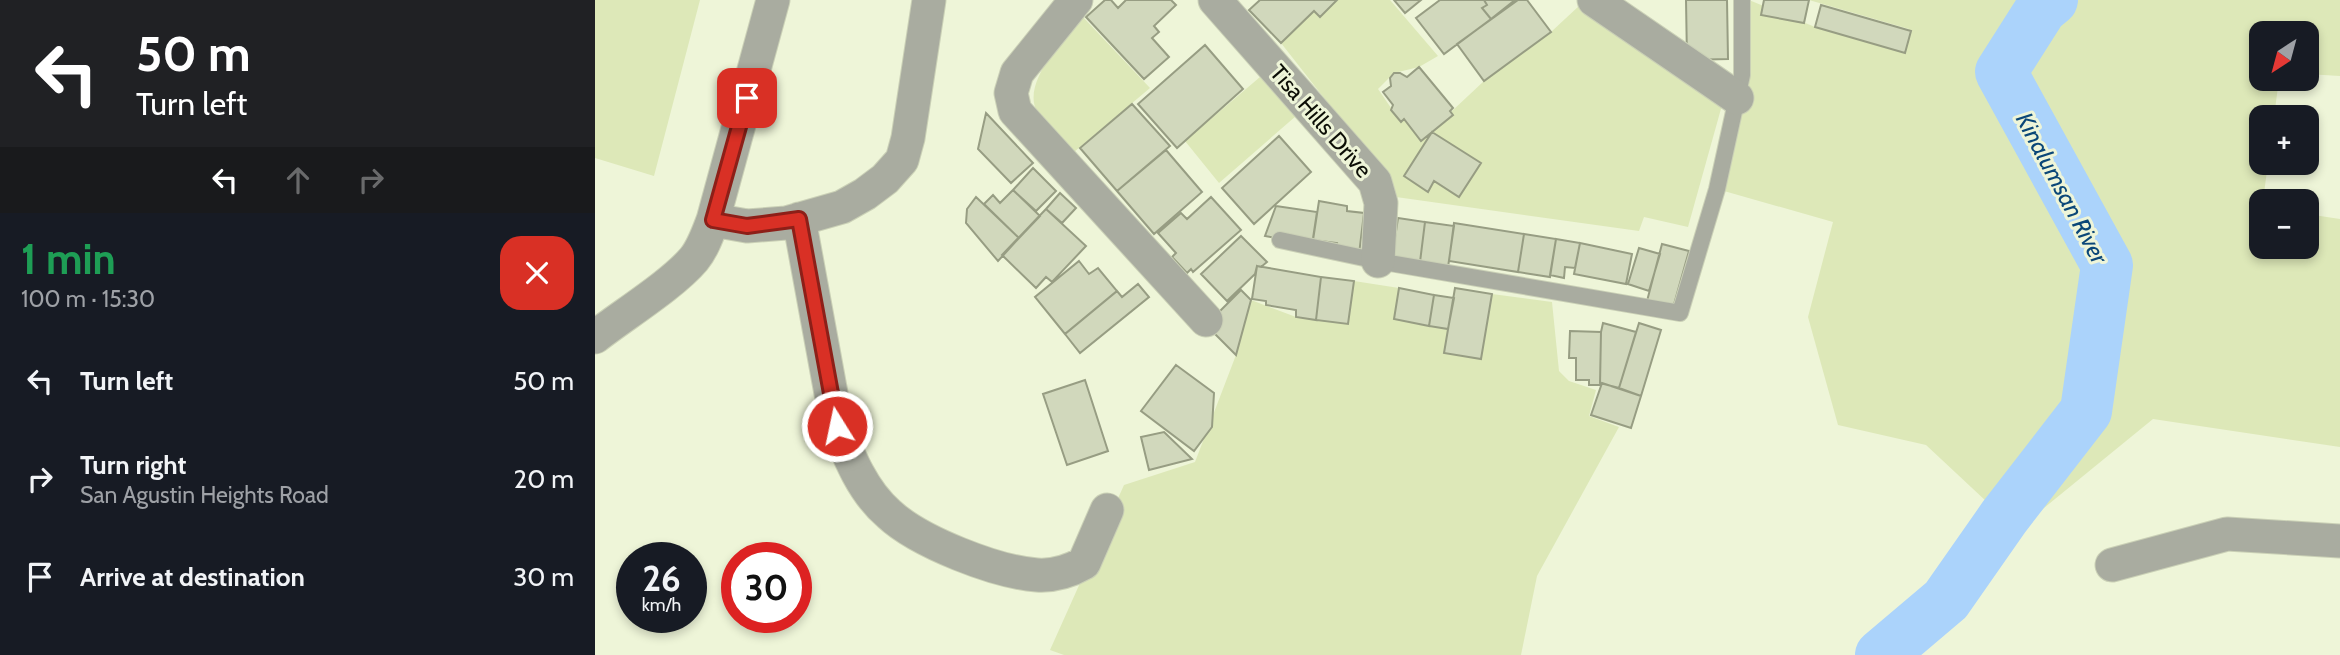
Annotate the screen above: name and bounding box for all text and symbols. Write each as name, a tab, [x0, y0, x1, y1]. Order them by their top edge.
north arrow	[2249, 21, 2319, 91]
map controls	[2249, 21, 2319, 259]
text: 50 m	[136, 24, 251, 83]
icon: left	[21, 28, 112, 119]
street label: Tisa Hills Drive	[1264, 59, 1378, 183]
pin	[717, 68, 777, 128]
icon: arrive	[728, 79, 766, 117]
text: Turn left	[136, 84, 247, 123]
button: +	[2249, 105, 2319, 175]
water label: Kinalumsan River	[2010, 107, 2115, 270]
icon: left	[206, 161, 244, 199]
icon: ahead	[279, 161, 317, 199]
icon: right	[352, 161, 390, 199]
button: −	[2249, 189, 2319, 259]
text: 1 min	[21, 233, 116, 285]
button: close	[500, 236, 574, 310]
text: 100 m · 15:30	[21, 285, 155, 313]
icon: left	[21, 362, 59, 400]
text: Turn left	[80, 365, 173, 397]
text: 50 m	[513, 365, 574, 397]
position arrow	[800, 389, 874, 463]
text: Turn right	[80, 449, 186, 481]
icon: right	[21, 460, 59, 498]
text: 20 m	[514, 463, 574, 495]
text: San Agustin Heights Road	[80, 481, 329, 509]
speed limit sign: 30	[721, 542, 812, 633]
text: 26	[642, 557, 681, 600]
icon: arrive	[21, 558, 59, 596]
text: Arrive at destination	[80, 561, 305, 593]
text: 30 m	[513, 561, 574, 593]
text: km/h	[642, 594, 681, 616]

